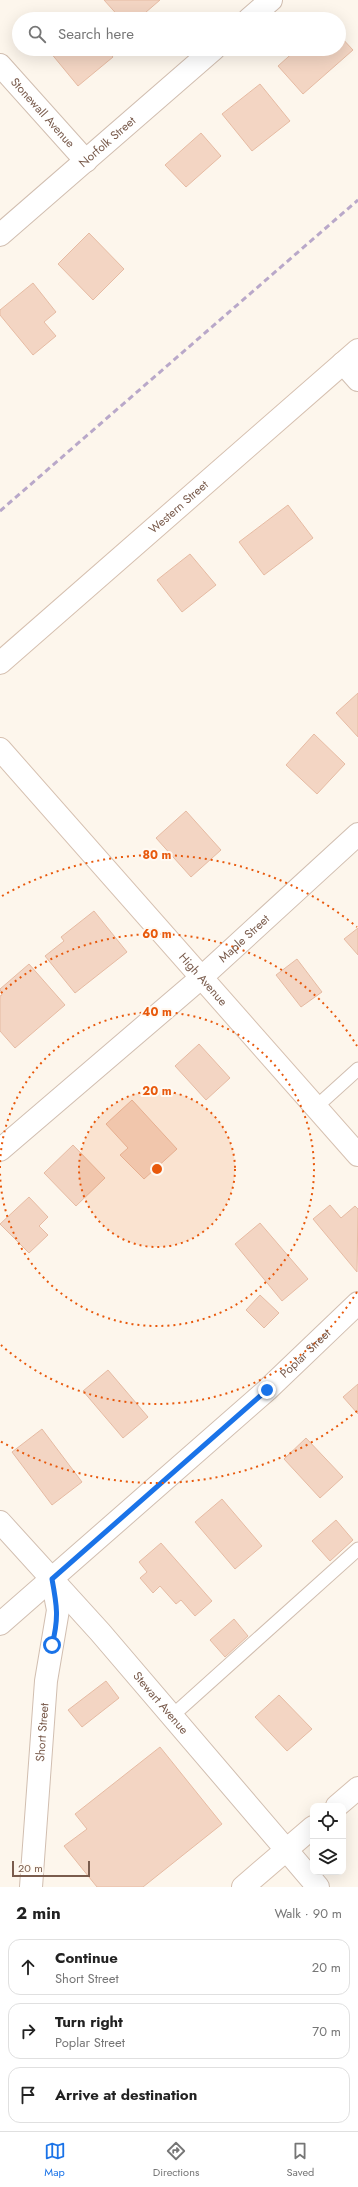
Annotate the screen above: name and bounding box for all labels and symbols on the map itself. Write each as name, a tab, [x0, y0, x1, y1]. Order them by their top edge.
street label: Stonewall Avenue	[6, 74, 79, 152]
street label: Norfolk Street	[75, 112, 140, 172]
street label: Western Street	[145, 476, 212, 538]
text: 80 m	[143, 846, 172, 864]
street label: Maple Street	[215, 910, 274, 967]
text: 60 m	[142, 925, 172, 943]
street label: High Avenue	[174, 949, 232, 1010]
text: 40 m	[142, 1003, 172, 1021]
text: 20 m	[142, 1082, 172, 1100]
centre of rings	[150, 1162, 164, 1176]
street label: Poplar Street	[276, 1325, 335, 1382]
route end	[258, 1381, 276, 1399]
route start	[43, 1636, 61, 1654]
street label: Stewart Avenue	[129, 1668, 193, 1738]
street label: Short Street	[31, 1702, 53, 1762]
scale bar	[12, 1859, 90, 1878]

